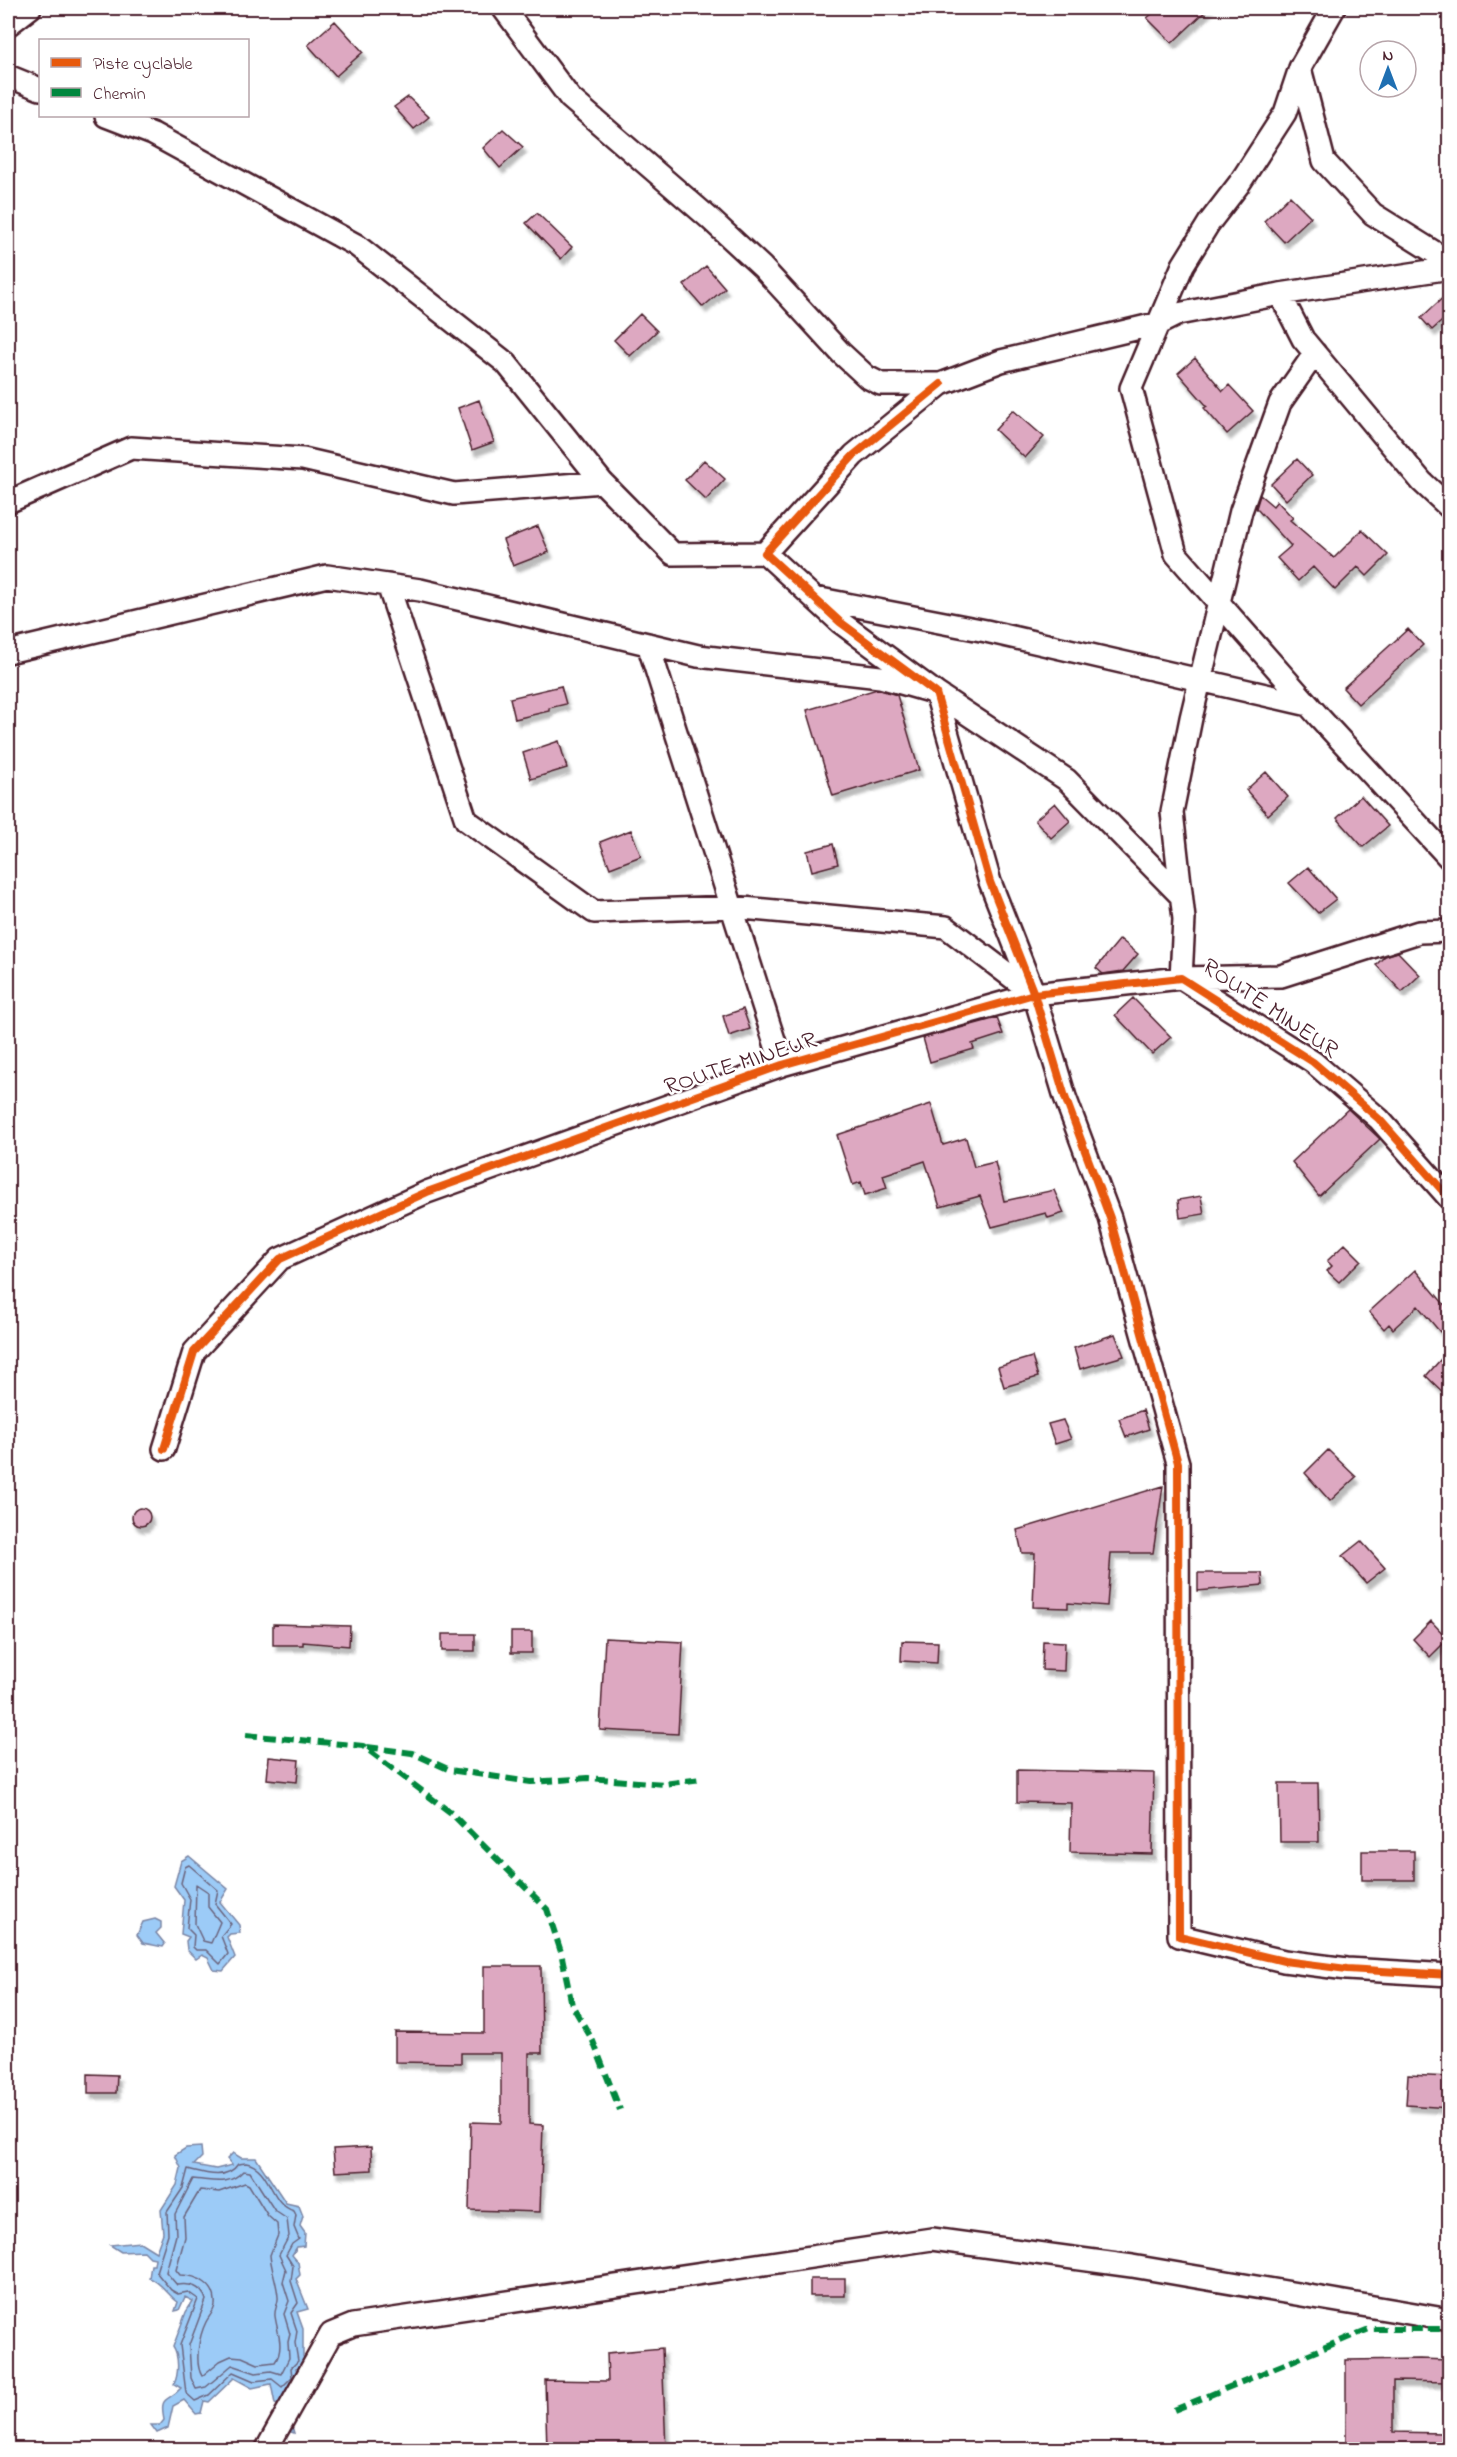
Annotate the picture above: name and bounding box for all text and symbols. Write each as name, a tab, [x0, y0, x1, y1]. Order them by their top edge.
legend	[39, 39, 249, 117]
north arrow	[1358, 39, 1418, 99]
text: N	[1383, 44, 1394, 68]
text: Piste cyclable	[93, 52, 194, 78]
text: Chemin	[93, 82, 146, 108]
street label: ROUTE MINEUR	[1194, 950, 1346, 1068]
street label: ROUTE MINEUR	[660, 1023, 822, 1105]

